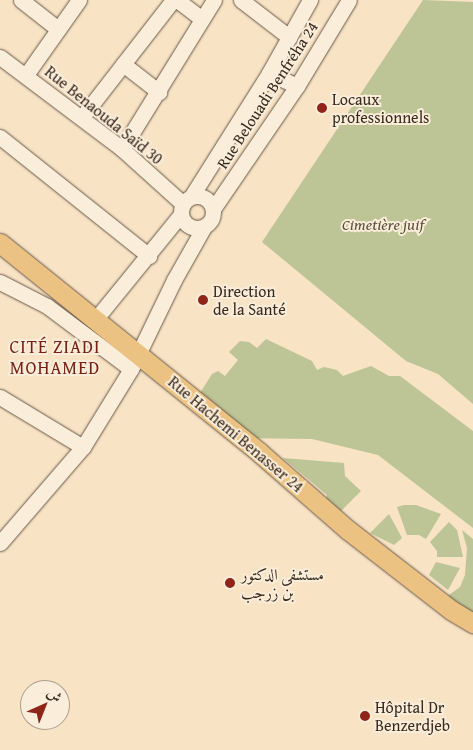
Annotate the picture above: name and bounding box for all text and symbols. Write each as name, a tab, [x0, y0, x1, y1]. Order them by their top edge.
street label: Rue Belouadi Benfréha 24	[212, 18, 322, 172]
street label: Rue Benaouda Saïd 30	[41, 62, 167, 168]
place label: Locaux professionnels	[332, 89, 429, 127]
marker: Locaux professionnels	[316, 102, 328, 114]
park label: Cimetière juif	[342, 214, 424, 234]
place label: Direction de la Santé	[213, 281, 286, 319]
marker: Direction de la Santé	[197, 294, 209, 306]
district label: CITÉ ZIADI MOHAMED	[8, 337, 102, 379]
street label: Rue Hachemi Benasser 24	[165, 372, 307, 496]
place label: مستشفى الدكتور بن زرجب	[241, 564, 324, 602]
marker: مستشفى الدكتور بن زرجب	[223, 576, 237, 590]
north arrow	[20, 680, 70, 730]
text: ش	[43, 683, 67, 707]
place label: Hôpital Dr Benzerdjeb	[375, 697, 450, 735]
marker: Hôpital Dr Benzerdjeb	[359, 710, 371, 722]

